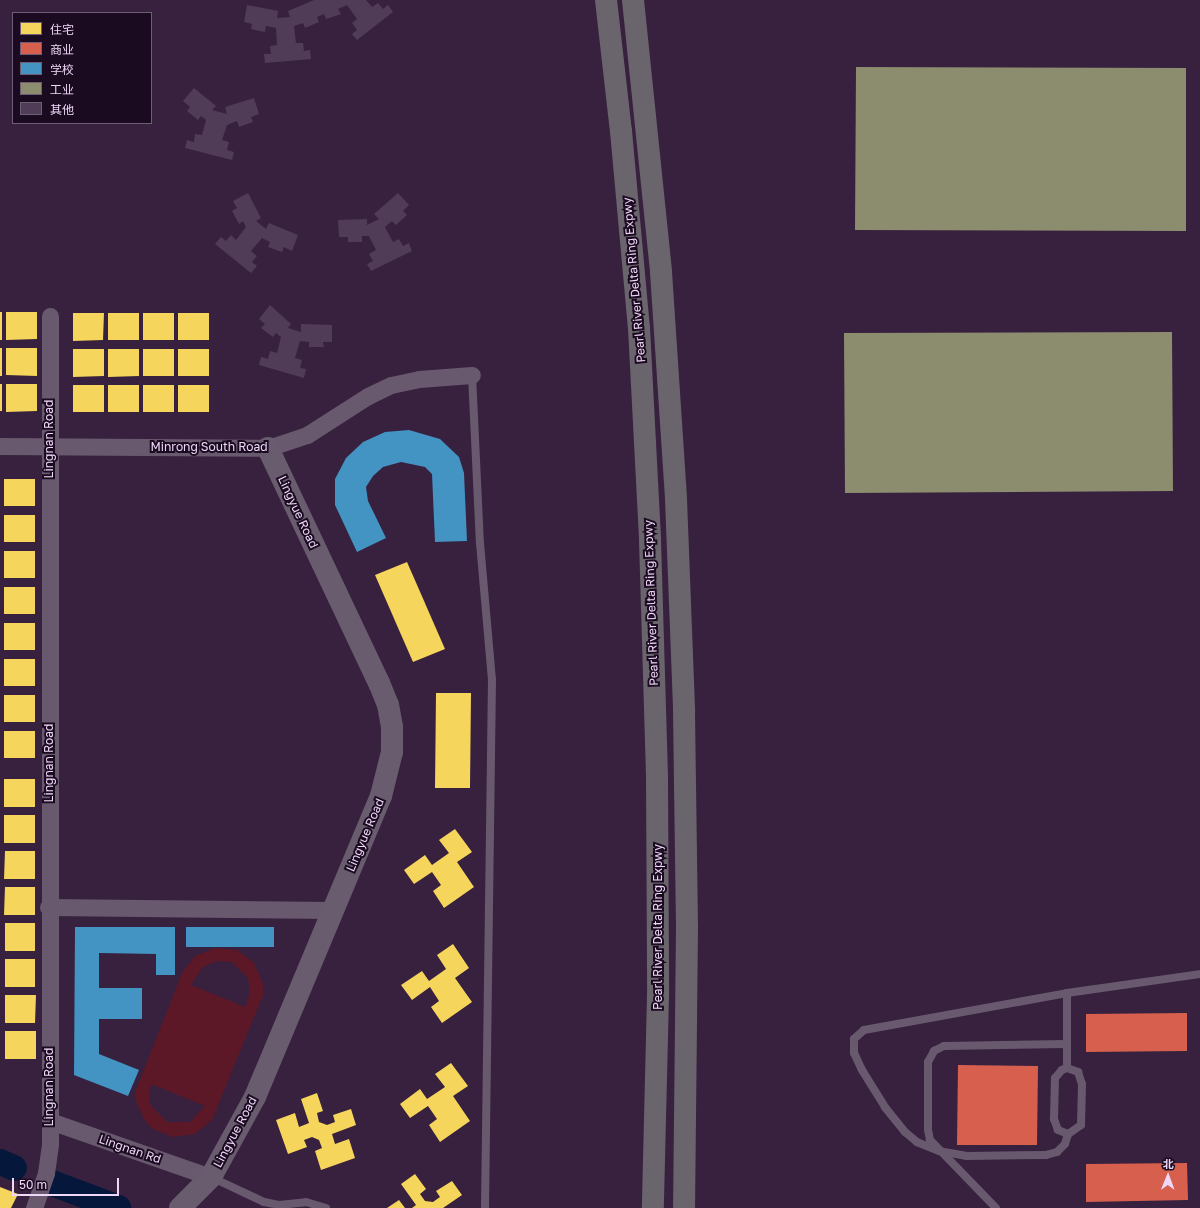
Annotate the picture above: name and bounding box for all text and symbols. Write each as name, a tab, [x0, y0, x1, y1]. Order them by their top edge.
legend	[12, 12, 152, 124]
text: 住宅	[50, 22, 74, 37]
text: 商业	[50, 42, 74, 57]
text: 学校	[50, 62, 74, 77]
text: 工业	[50, 82, 74, 97]
text: 其他	[50, 102, 74, 117]
street label: Pearl River Delta Ring Expwy	[620, 197, 648, 363]
street label: Lingnan Road	[42, 400, 56, 478]
street label: Minrong South Road	[150, 440, 268, 454]
street label: Lingyue Road	[275, 474, 321, 550]
street label: Pearl River Delta Ring Expwy	[641, 520, 661, 686]
street label: Lingnan Road	[42, 724, 56, 802]
street label: Lingyue Road	[343, 796, 387, 874]
street label: Pearl River Delta Ring Expwy	[651, 844, 665, 1010]
street label: Lingnan Road	[42, 1048, 56, 1126]
street label: Lingyue Road	[210, 1094, 260, 1170]
street label: Lingnan Rd	[97, 1132, 163, 1166]
north arrow	[1148, 1156, 1188, 1196]
text: 北	[1163, 1157, 1174, 1170]
scale bar	[14, 1170, 121, 1196]
text: 50 m	[19, 1177, 47, 1192]

